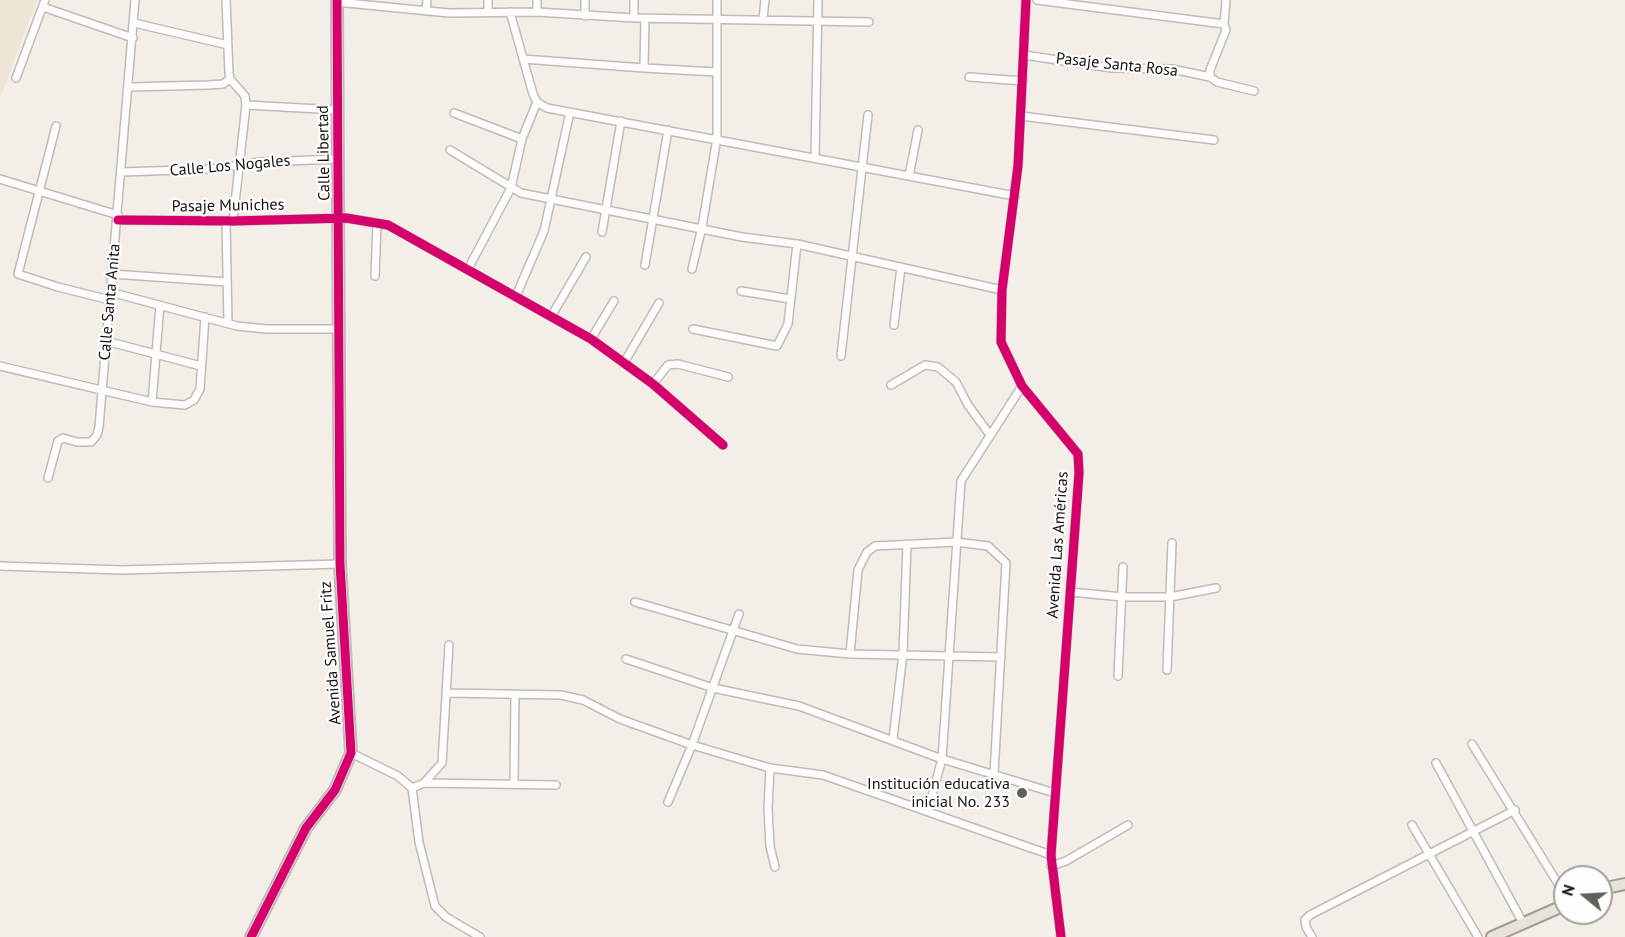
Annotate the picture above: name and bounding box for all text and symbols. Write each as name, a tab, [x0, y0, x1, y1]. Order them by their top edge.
street label: Pasaje Santa Rosa	[1055, 49, 1179, 81]
street label: Calle Libertad	[314, 105, 334, 201]
street label: Calle Los Nogales	[169, 151, 291, 181]
street label: Pasaje Muniches	[171, 195, 285, 217]
street label: Calle Santa Anita	[95, 243, 125, 361]
street label: Avenida Las Américas	[1043, 471, 1073, 619]
street label: Avenida Samuel Fritz	[316, 580, 346, 726]
place label: Institución educativa inicial No. 233	[867, 774, 1010, 812]
marker: Institución educativa inicial No. 233	[1015, 786, 1029, 800]
north arrow	[1553, 865, 1613, 925]
text: N	[1557, 882, 1579, 898]

